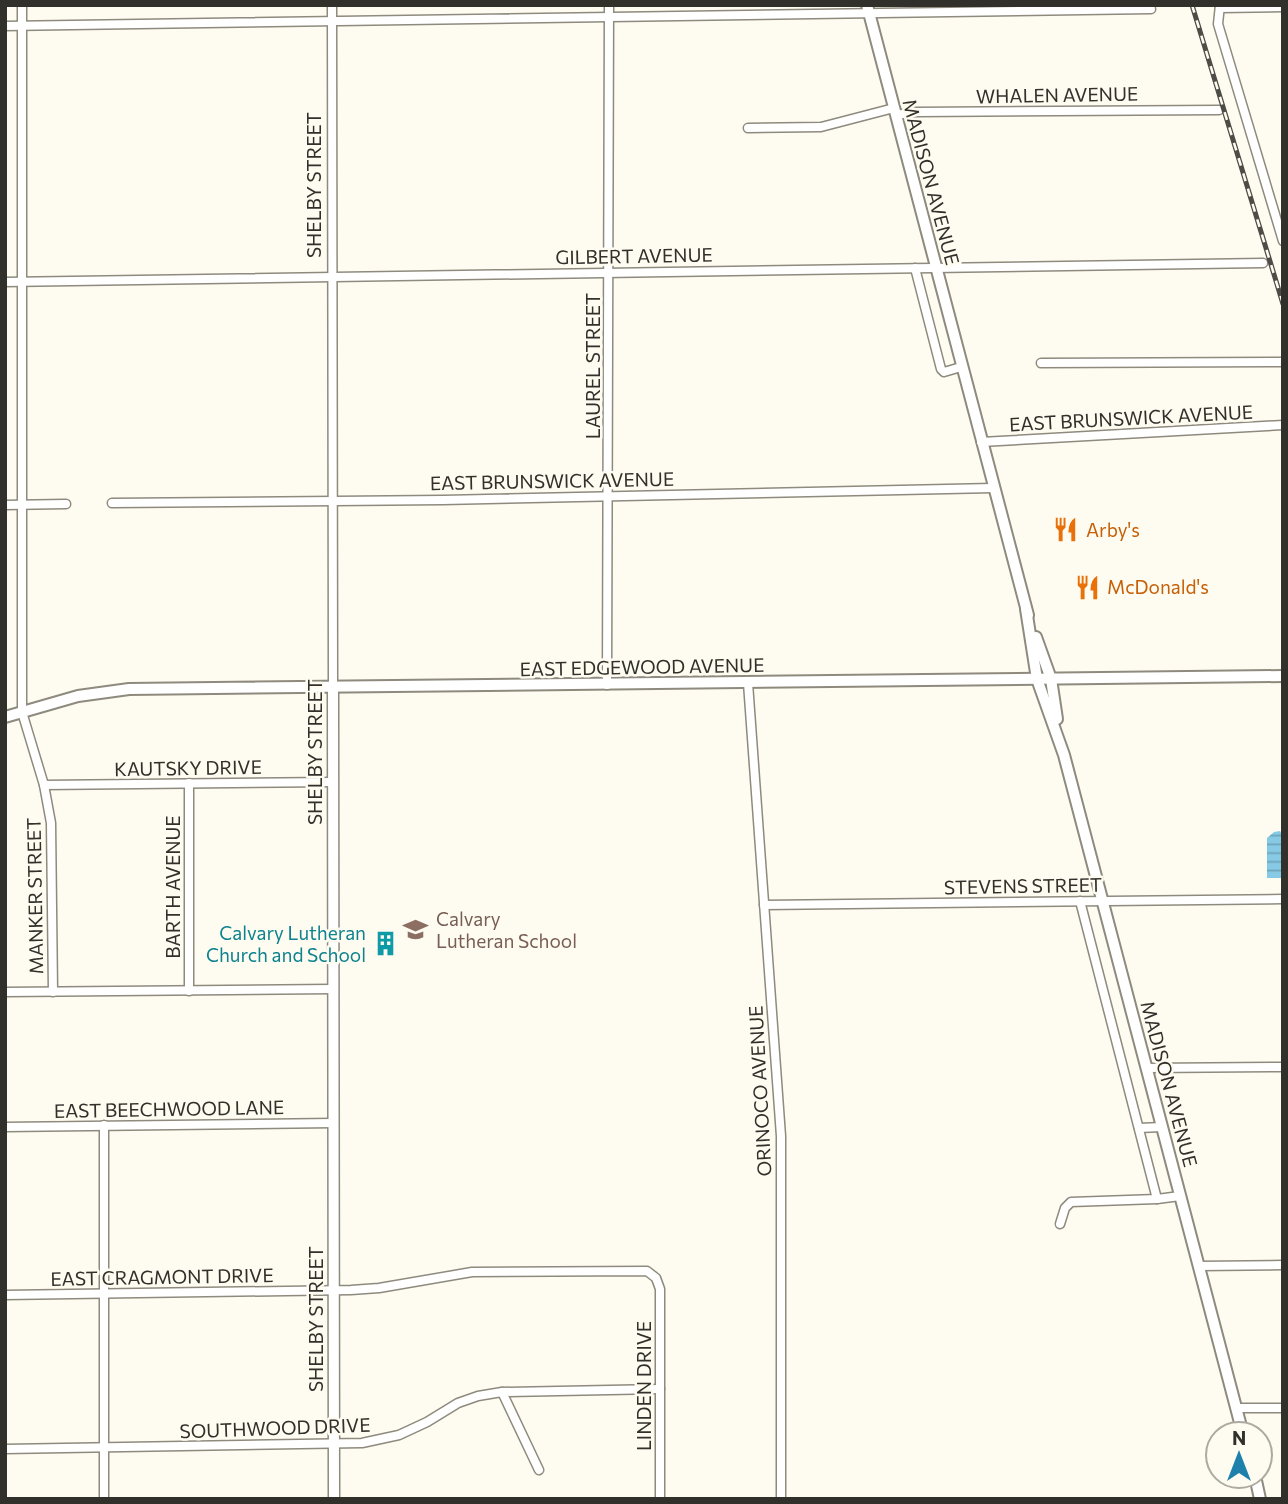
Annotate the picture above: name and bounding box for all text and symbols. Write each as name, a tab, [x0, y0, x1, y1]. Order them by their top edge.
street label: WHALEN AVENUE	[976, 82, 1138, 107]
street label: MADISON AVENUE	[898, 96, 965, 267]
street label: SHELBY STREET	[302, 112, 325, 258]
street label: GILBERT AVENUE	[555, 243, 713, 268]
street label: LAUREL STREET	[581, 293, 604, 439]
street label: EAST BRUNSWICK AVENUE	[1008, 400, 1254, 435]
street label: EAST BRUNSWICK AVENUE	[430, 467, 674, 494]
restaurant icon: Arby's	[1052, 516, 1080, 544]
place label: Arby's	[1086, 518, 1140, 541]
restaurant icon: McDonald's	[1073, 573, 1101, 601]
place label: McDonald's	[1107, 575, 1209, 598]
street label: EAST EDGEWOOD AVENUE	[519, 653, 765, 680]
street label: SHELBY STREET	[303, 679, 326, 825]
street label: KAUTSKY DRIVE	[114, 755, 262, 780]
street label: BARTH AVENUE	[161, 815, 184, 959]
street label: MANKER STREET	[22, 818, 47, 974]
street label: STEVENS STREET	[944, 873, 1102, 898]
place label: Calvary Lutheran School	[436, 907, 577, 952]
school or university icon: Calvary Lutheran School	[402, 916, 430, 944]
place label: Calvary Lutheran Church and School	[206, 921, 366, 966]
building icon: Calvary Lutheran Church and School	[372, 930, 400, 958]
street label: MADISON AVENUE	[1136, 998, 1203, 1169]
street label: ORINOCO AVENUE	[744, 1005, 775, 1177]
street label: EAST BEECHWOOD LANE	[54, 1095, 284, 1122]
street label: SHELBY STREET	[304, 1246, 327, 1392]
street label: EAST CRAGMONT DRIVE	[50, 1263, 274, 1290]
street label: LINDEN DRIVE	[632, 1321, 655, 1451]
street label: SOUTHWOOD DRIVE	[179, 1413, 371, 1442]
north arrow	[1204, 1420, 1274, 1490]
text: N	[1232, 1426, 1246, 1449]

